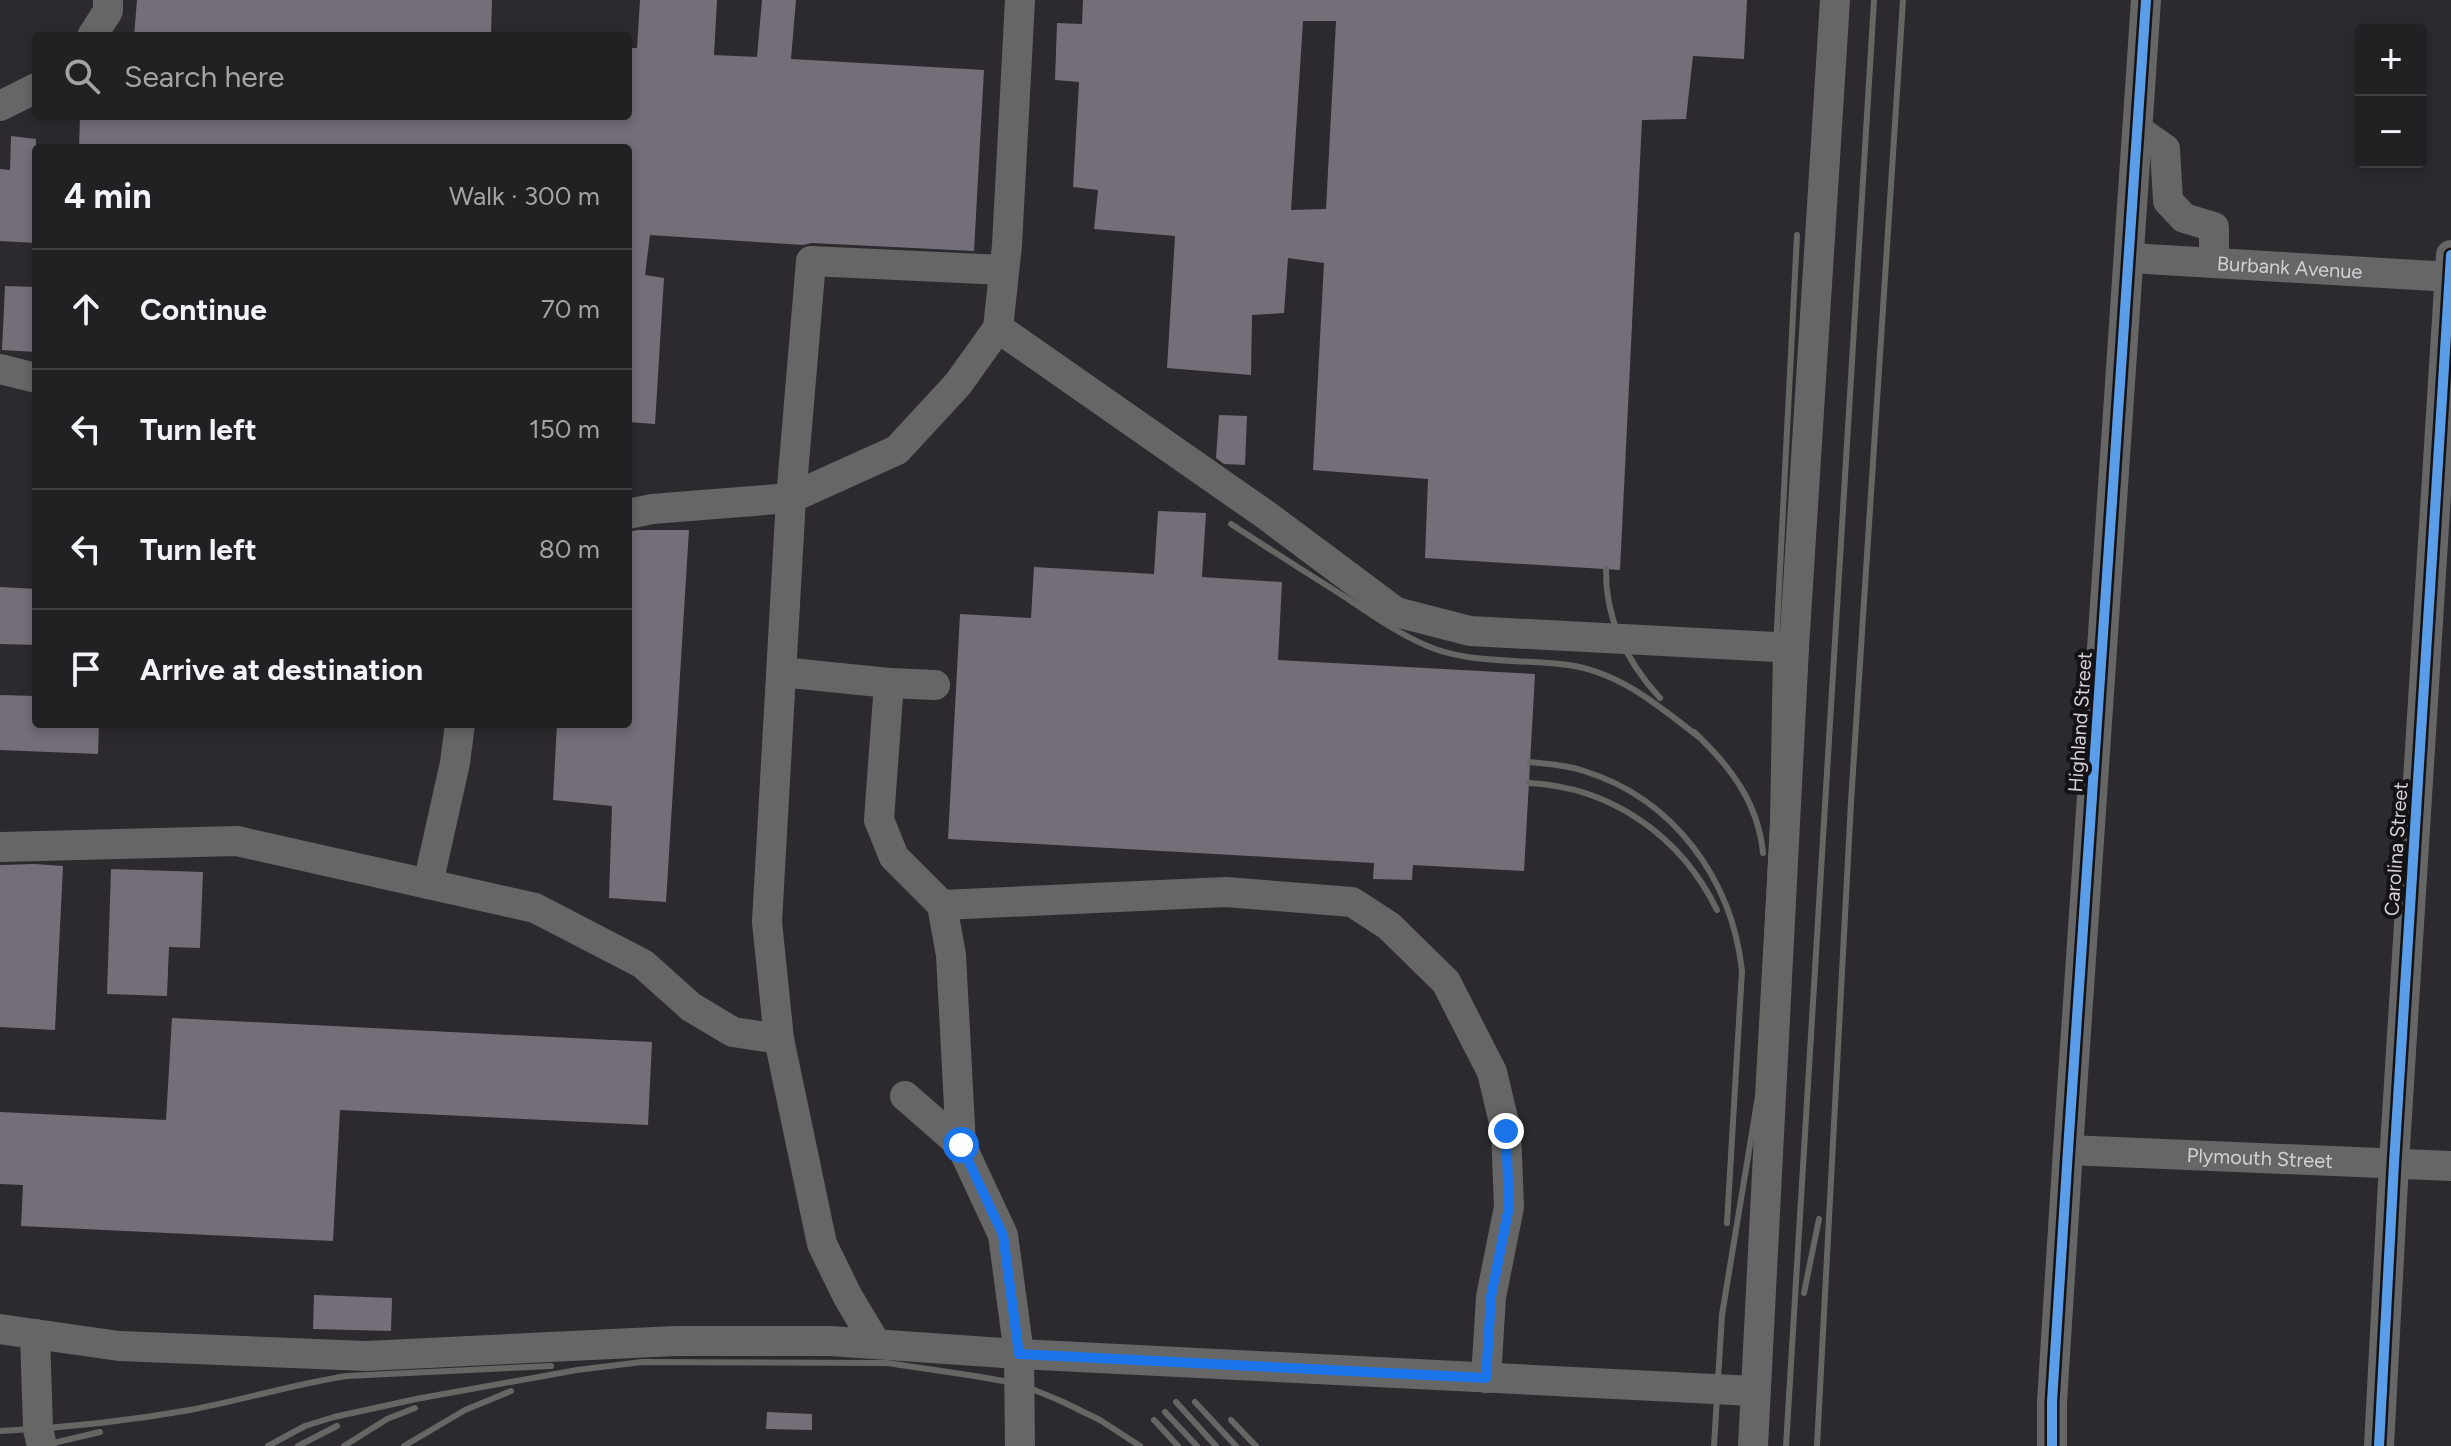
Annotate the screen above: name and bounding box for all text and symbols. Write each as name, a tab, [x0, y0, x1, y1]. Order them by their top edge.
map controls	[2355, 24, 2427, 168]
button: +	[2355, 24, 2427, 96]
search box	[32, 32, 632, 120]
icon: search	[60, 54, 104, 98]
text: Search here	[124, 58, 284, 95]
button: −	[2355, 96, 2427, 168]
text: 4 min	[64, 176, 151, 217]
text: Walk · 300 m	[449, 180, 600, 212]
street label: Burbank Avenue	[2216, 251, 2363, 284]
icon: ahead	[64, 287, 108, 331]
text: Continue	[140, 291, 267, 328]
text: 70 m	[541, 293, 600, 325]
icon: left	[64, 407, 108, 451]
text: Turn left	[140, 411, 257, 448]
text: 150 m	[529, 413, 600, 445]
icon: left	[64, 527, 108, 571]
text: Turn left	[140, 531, 257, 568]
text: 80 m	[539, 533, 600, 565]
icon: arrive	[64, 647, 108, 691]
text: Arrive at destination	[140, 651, 423, 688]
street label: Highland Street	[2063, 651, 2097, 793]
street label: Carolina Street	[2379, 781, 2413, 917]
route end	[1488, 1113, 1524, 1149]
route start	[943, 1127, 979, 1163]
street label: Plymouth Street	[2186, 1143, 2333, 1173]

